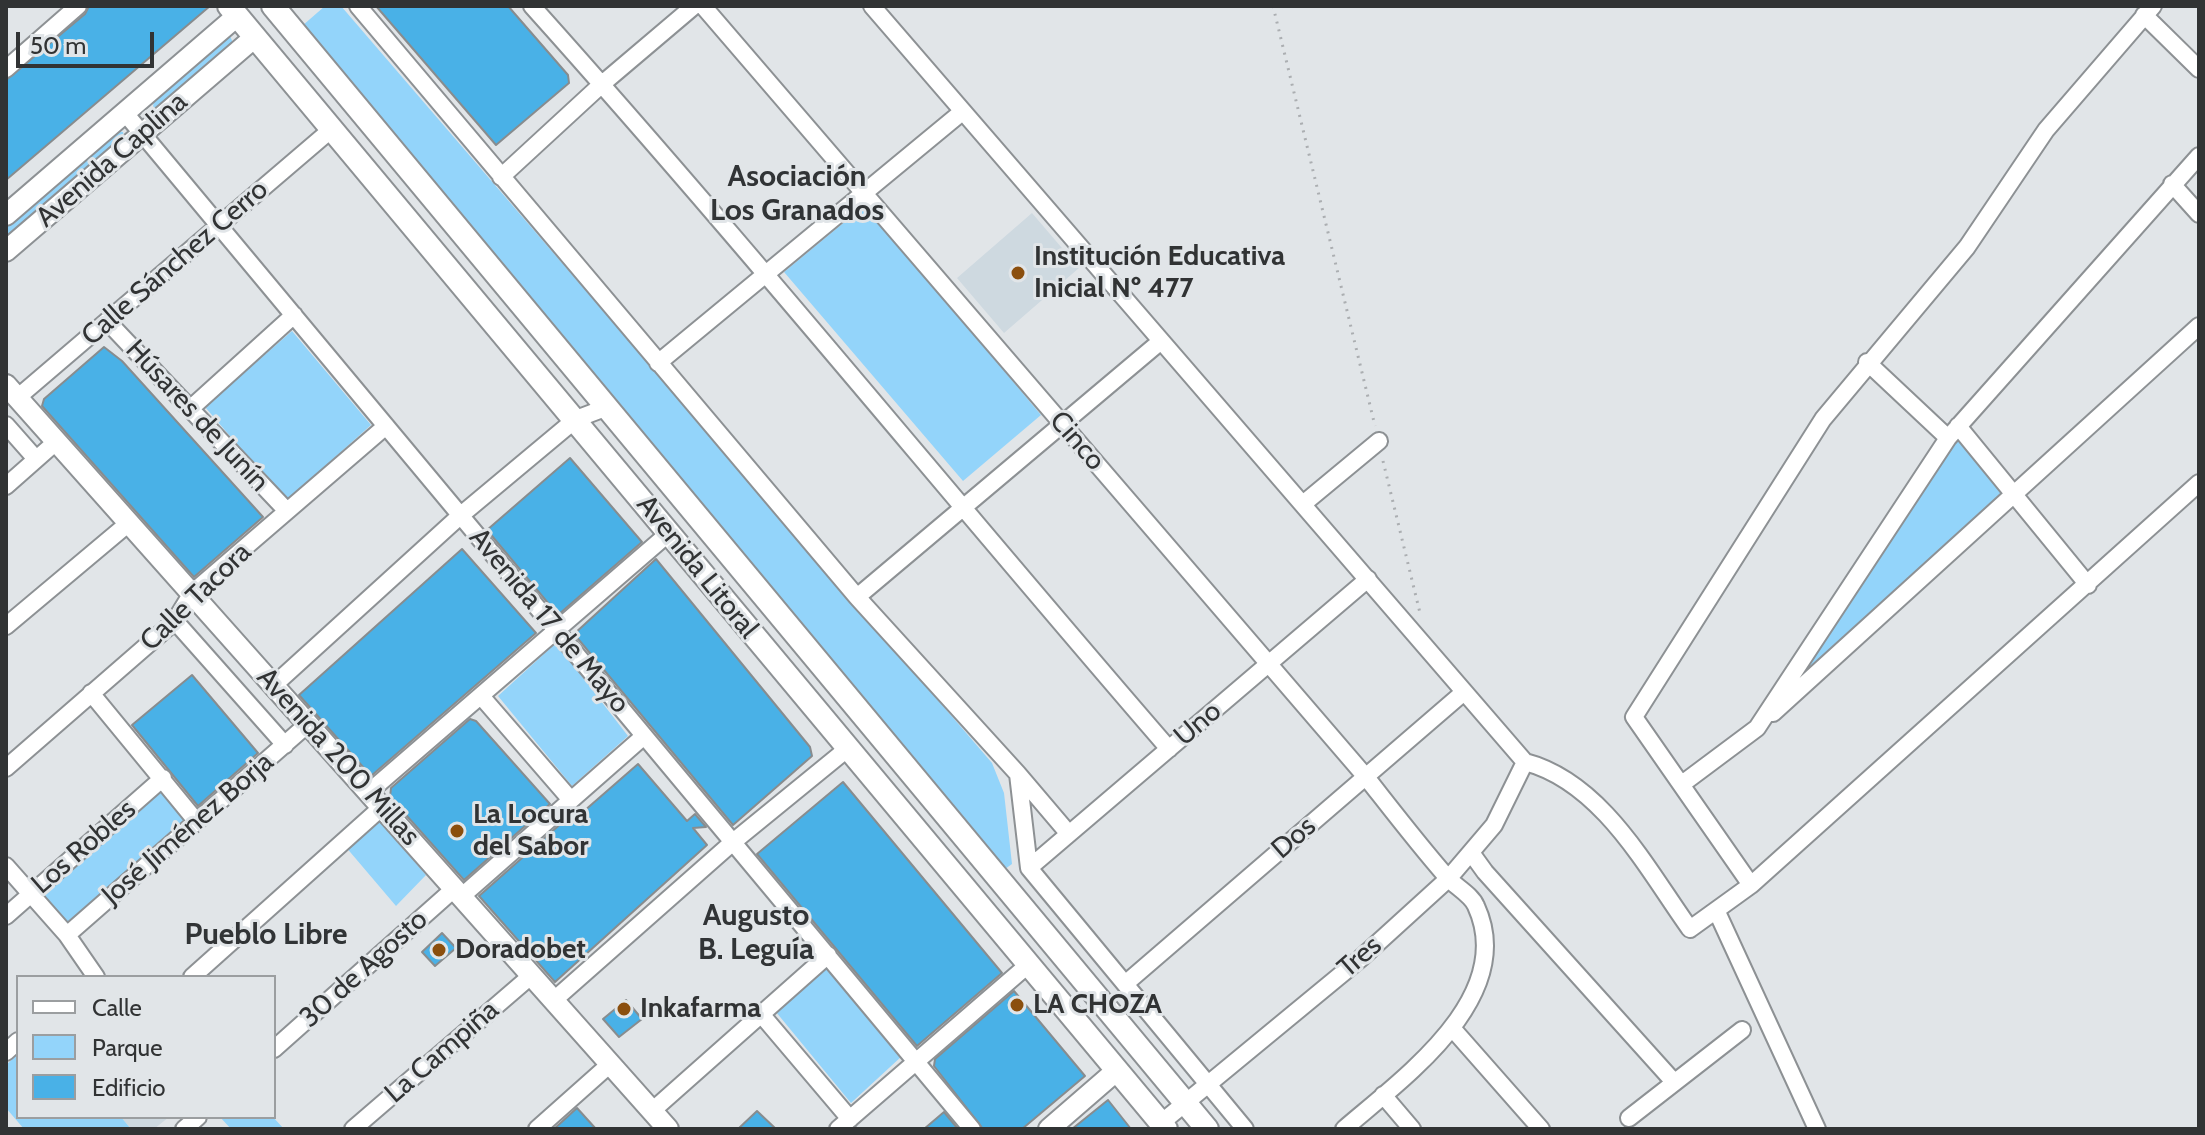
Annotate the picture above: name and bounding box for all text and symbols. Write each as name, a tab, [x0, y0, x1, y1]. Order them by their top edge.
scale bar	[20, 16, 158, 66]
text: 50 m	[30, 31, 86, 60]
street label: Avenida Caplina	[30, 85, 194, 235]
district label: Asociación Los Granados	[710, 159, 884, 230]
street label: Calle Sánchez Cerro	[75, 173, 275, 353]
place label: Institución Educativa Inicial Nº 477	[1034, 240, 1285, 306]
marker: Institución Educativa Inicial Nº 477	[1009, 264, 1027, 282]
street label: Húsares de Junín	[118, 333, 276, 499]
street label: Cinco	[1042, 404, 1112, 478]
street label: Avenida Litoral	[629, 489, 765, 645]
street label: Avenida 17 de Mayo	[462, 522, 636, 720]
street label: Calle Tacora	[134, 536, 258, 658]
street label: Avenida 200 Millas	[249, 661, 427, 853]
street label: Uno	[1168, 695, 1228, 753]
street label: José Jiménez Borja	[96, 745, 280, 913]
street label: Los Robles	[25, 793, 143, 901]
place label: La Locura del Sabor	[473, 798, 588, 864]
street label: Dos	[1265, 810, 1323, 866]
marker: La Locura del Sabor	[448, 822, 466, 840]
district label: Augusto B. Leguía	[698, 898, 814, 968]
street label: 30 de Agosto	[293, 903, 435, 1035]
district label: Pueblo Libre	[185, 917, 347, 953]
street label: Tres	[1331, 929, 1389, 985]
place label: Doradobet	[455, 933, 586, 967]
marker: Doradobet	[430, 941, 448, 959]
legend	[16, 975, 276, 1119]
place label: LA CHOZA	[1033, 988, 1162, 1022]
place label: Inkafarma	[640, 992, 761, 1026]
text: Calle	[92, 993, 142, 1022]
street label: La Campiña	[378, 994, 506, 1110]
marker: LA CHOZA	[1008, 996, 1026, 1014]
marker: Inkafarma	[615, 1000, 633, 1018]
text: Parque	[92, 1033, 162, 1062]
text: Edificio	[92, 1073, 166, 1102]

